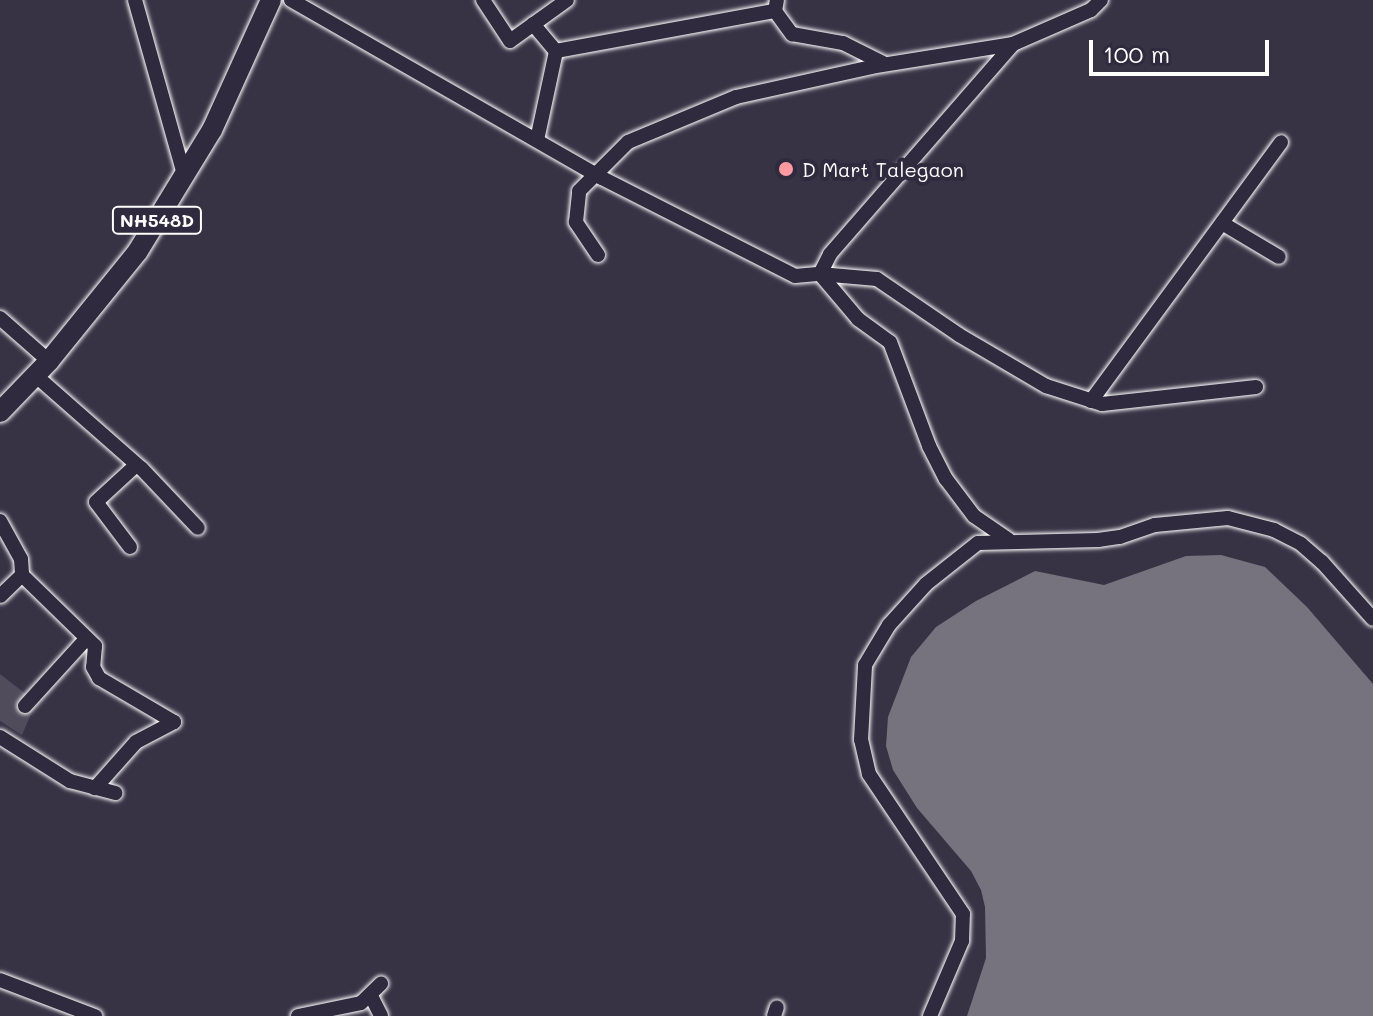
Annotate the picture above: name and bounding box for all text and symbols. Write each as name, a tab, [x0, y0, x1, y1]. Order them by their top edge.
scale bar	[1093, 24, 1273, 74]
text: 100 m	[1103, 38, 1170, 69]
place label: D Mart Talegaon	[802, 157, 964, 181]
marker: D Mart Talegaon	[777, 160, 795, 178]
road number: NH548D	[111, 206, 203, 234]

